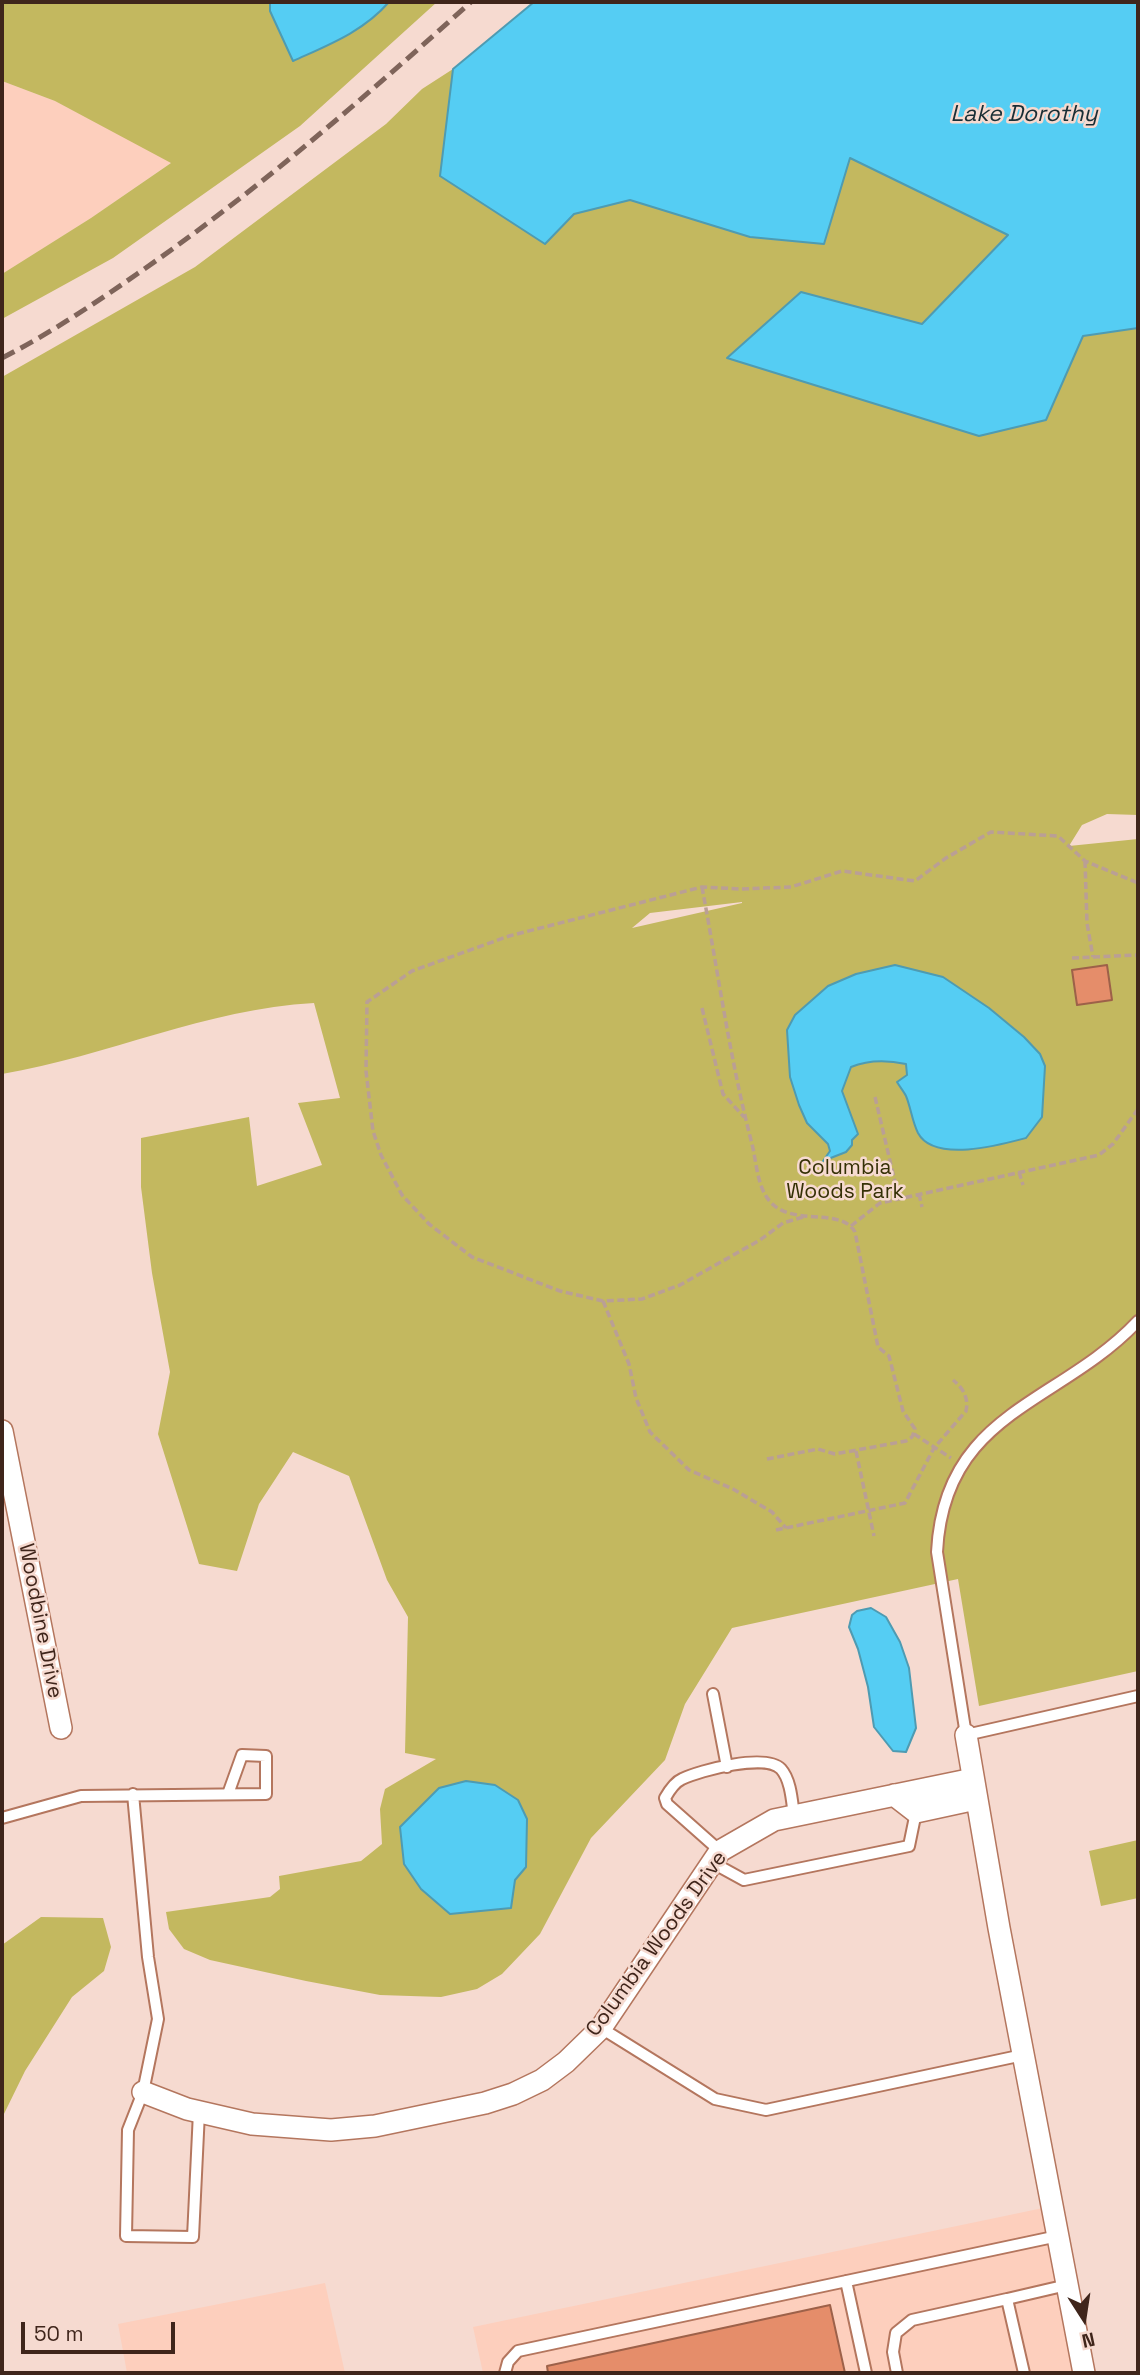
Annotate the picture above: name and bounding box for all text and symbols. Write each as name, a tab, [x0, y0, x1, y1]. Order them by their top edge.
water label: Lake Dorothy	[950, 101, 1098, 129]
park label: Columbia Woods Park	[786, 1155, 904, 1205]
street label: Woodbine Drive	[13, 1541, 67, 1701]
street label: Columbia Woods Drive	[581, 1846, 733, 2042]
north arrow	[1049, 2284, 1119, 2354]
scale bar	[24, 2308, 178, 2352]
text: 50 m	[34, 2320, 84, 2347]
text: N	[1080, 2326, 1097, 2354]

